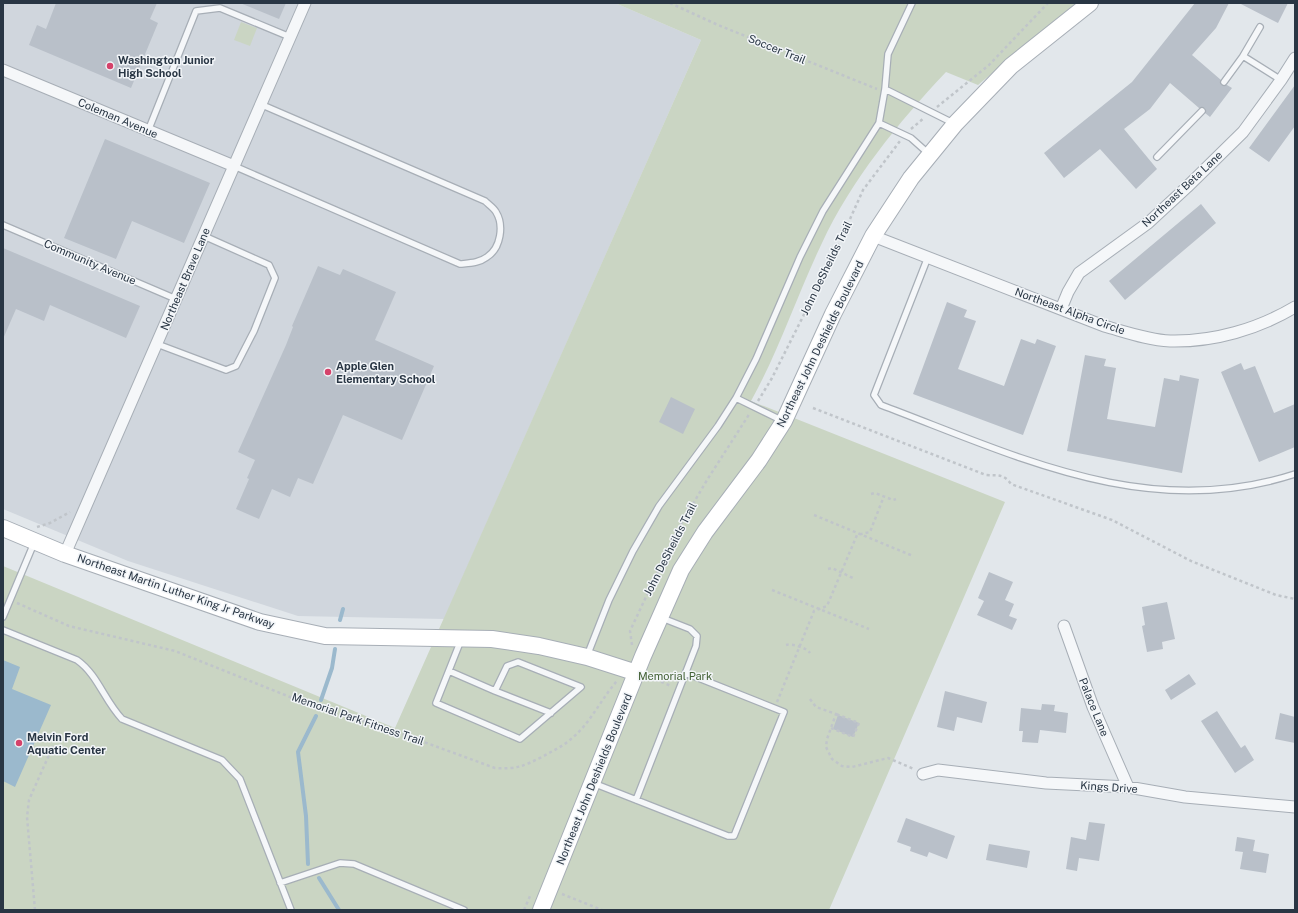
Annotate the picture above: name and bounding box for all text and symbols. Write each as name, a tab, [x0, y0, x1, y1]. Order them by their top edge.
street label: Soccer Trail	[746, 32, 808, 66]
place label: Washington Junior High School	[118, 54, 215, 79]
marker: Washington Junior High School	[105, 61, 115, 71]
street label: Coleman Avenue	[76, 96, 160, 140]
street label: Northeast Beta Lane	[1140, 149, 1224, 229]
street label: John DeSheilds Trail	[798, 219, 854, 317]
street label: Northeast Brave Lane	[158, 226, 212, 332]
street label: Community Avenue	[42, 237, 138, 287]
street label: Northeast John Deshields Boulevard	[774, 259, 866, 429]
street label: Northeast Alpha Circle	[1013, 285, 1127, 337]
place label: Apple Glen Elementary School	[336, 360, 436, 385]
marker: Apple Glen Elementary School	[323, 367, 333, 377]
street label: John DeSheilds Trail	[641, 500, 699, 598]
street label: Northeast Martin Luther King Jr Parkway	[76, 552, 276, 631]
park label: Memorial Park	[638, 670, 712, 682]
street label: Palace Lane	[1077, 676, 1111, 738]
street label: Memorial Park Fitness Trail	[290, 691, 426, 747]
street label: Northeast John Deshields Boulevard	[554, 692, 634, 866]
place label: Melvin Ford Aquatic Center	[27, 731, 106, 756]
marker: Melvin Ford Aquatic Center	[14, 738, 24, 748]
street label: Kings Drive	[1080, 779, 1138, 795]

